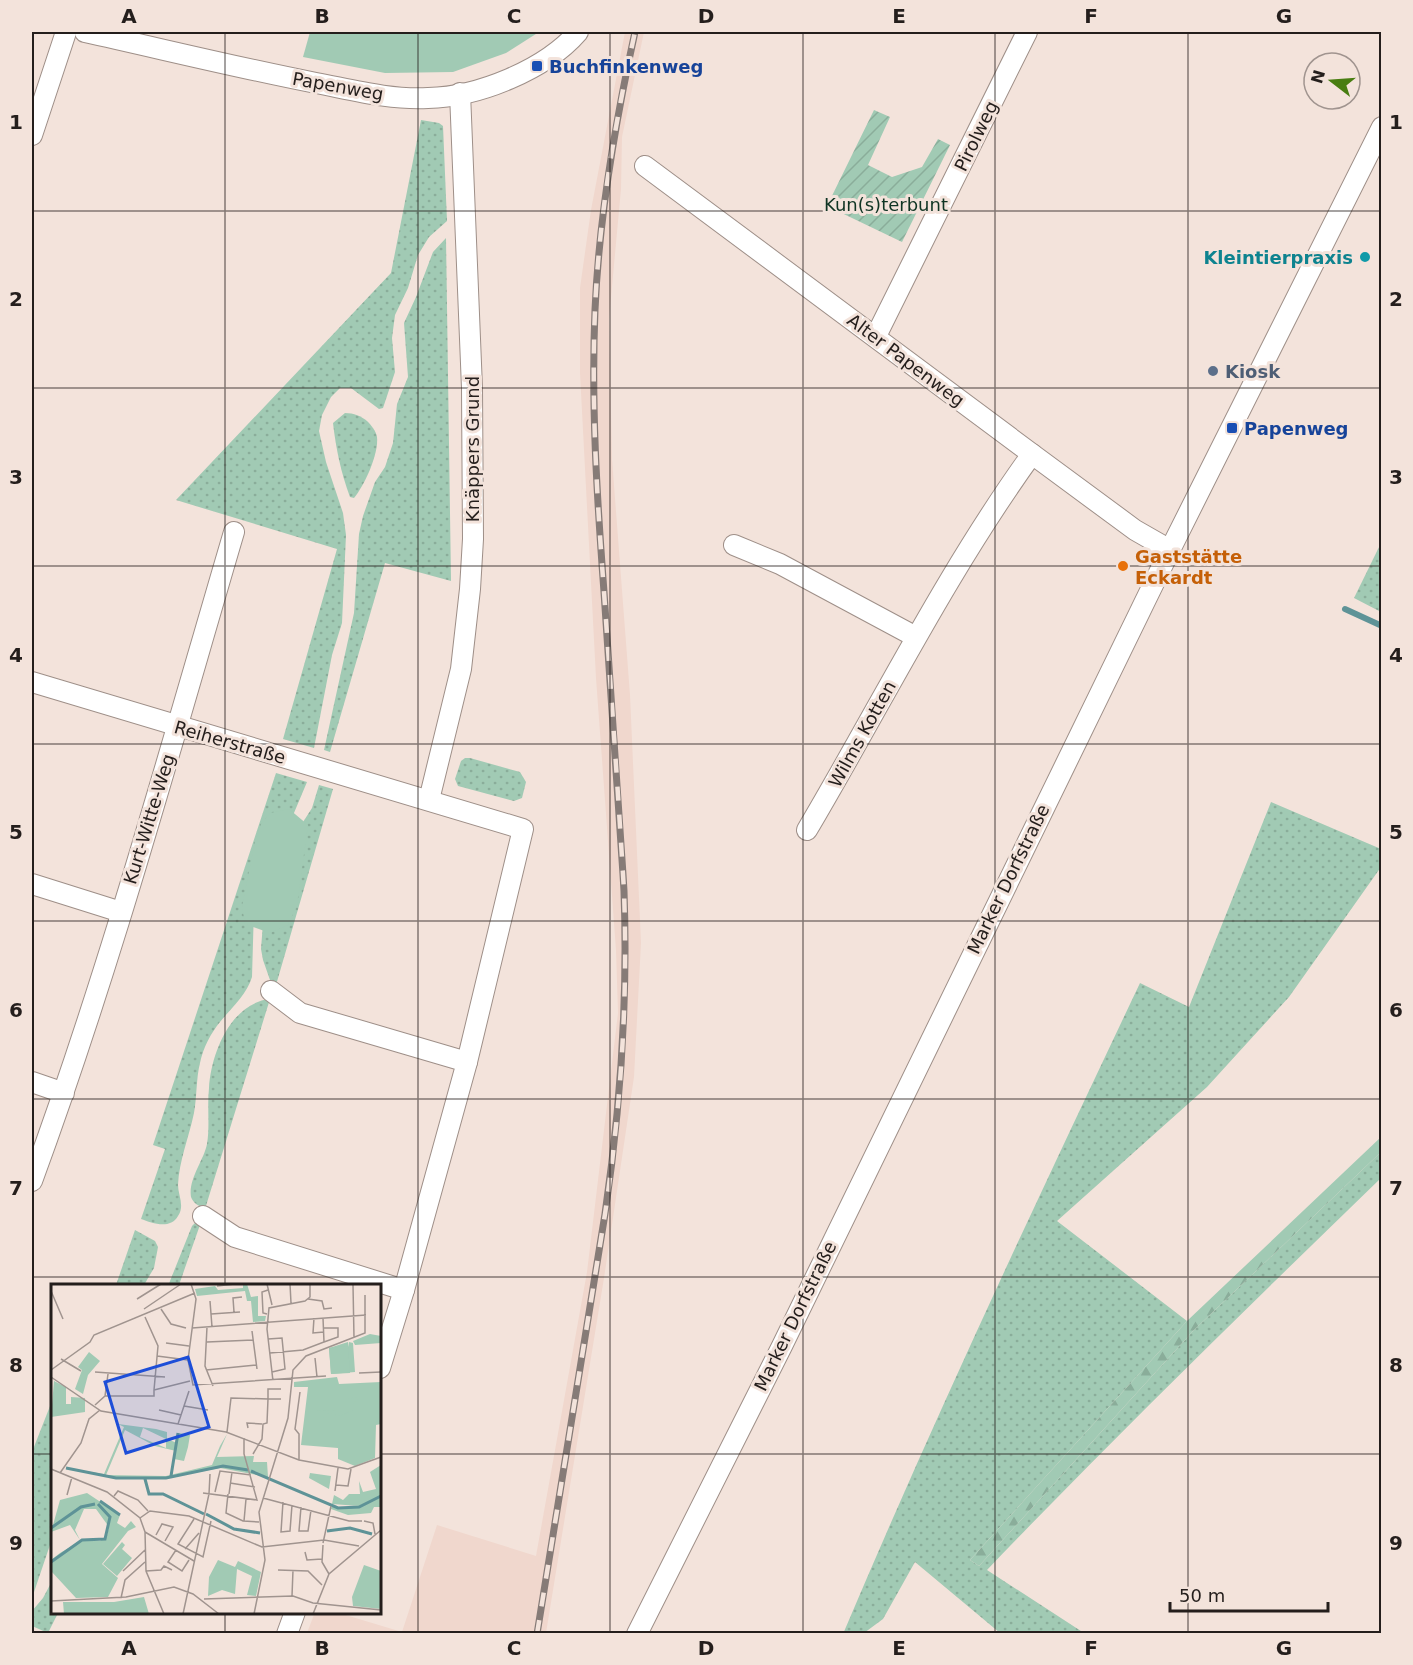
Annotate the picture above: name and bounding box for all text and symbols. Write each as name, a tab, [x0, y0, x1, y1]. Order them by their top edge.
text: A	[121, 4, 137, 28]
text: B	[314, 4, 330, 28]
text: C	[507, 4, 521, 28]
text: D	[698, 4, 714, 28]
text: E	[892, 4, 906, 28]
text: F	[1084, 4, 1098, 28]
text: G	[1276, 4, 1292, 28]
north arrow	[1302, 51, 1362, 111]
place label: Buchfinkenweg	[549, 56, 703, 77]
marker: Buchfinkenweg	[530, 59, 544, 73]
street label: Papenweg	[291, 68, 385, 104]
text: N	[1307, 68, 1329, 86]
street label: Pirolweg	[950, 97, 1002, 175]
text: 1	[9, 110, 23, 134]
text: 1	[1389, 110, 1403, 134]
park label: Kun(s)terbunt	[824, 194, 948, 215]
place label: Kleintierpraxis	[1203, 247, 1353, 268]
marker: Kleintierpraxis	[1358, 250, 1372, 264]
text: 2	[9, 287, 23, 311]
text: 2	[1389, 287, 1403, 311]
street label: Alter Papenweg	[843, 309, 969, 411]
place label: Kiosk	[1225, 361, 1281, 382]
marker: Kiosk	[1206, 364, 1220, 378]
street label: Knäppers Grund	[462, 376, 483, 522]
place label: Papenweg	[1244, 418, 1348, 439]
marker: Papenweg	[1225, 421, 1239, 435]
text: 3	[9, 465, 23, 489]
text: 3	[1389, 465, 1403, 489]
place label: Gaststätte Eckardt	[1135, 546, 1242, 588]
marker: Gaststätte Eckardt	[1116, 559, 1130, 573]
text: 4	[9, 643, 23, 667]
text: 4	[1389, 643, 1403, 667]
street label: Wilms Kotten	[824, 677, 900, 791]
street label: Reiherstraße	[172, 716, 288, 768]
street label: Kurt-Witte-Weg	[119, 751, 179, 887]
street label: Marker Dorfstraße	[963, 801, 1053, 957]
text: 5	[9, 820, 23, 844]
text: 5	[1389, 820, 1403, 844]
text: 6	[9, 998, 23, 1022]
text: 6	[1389, 998, 1403, 1022]
text: 7	[9, 1176, 23, 1200]
text: 7	[1389, 1176, 1403, 1200]
street label: Marker Dorfstraße	[750, 1238, 840, 1394]
inset map	[51, 1284, 381, 1614]
text: 8	[9, 1353, 23, 1377]
text: 8	[1389, 1353, 1403, 1377]
text: 9	[9, 1531, 23, 1555]
text: 9	[1389, 1531, 1403, 1555]
scale bar	[1170, 1575, 1328, 1613]
text: 50 m	[1179, 1585, 1225, 1606]
text: A	[121, 1636, 137, 1660]
text: B	[314, 1636, 330, 1660]
text: C	[507, 1636, 521, 1660]
text: D	[698, 1636, 714, 1660]
text: E	[892, 1636, 906, 1660]
text: F	[1084, 1636, 1098, 1660]
text: G	[1276, 1636, 1292, 1660]

